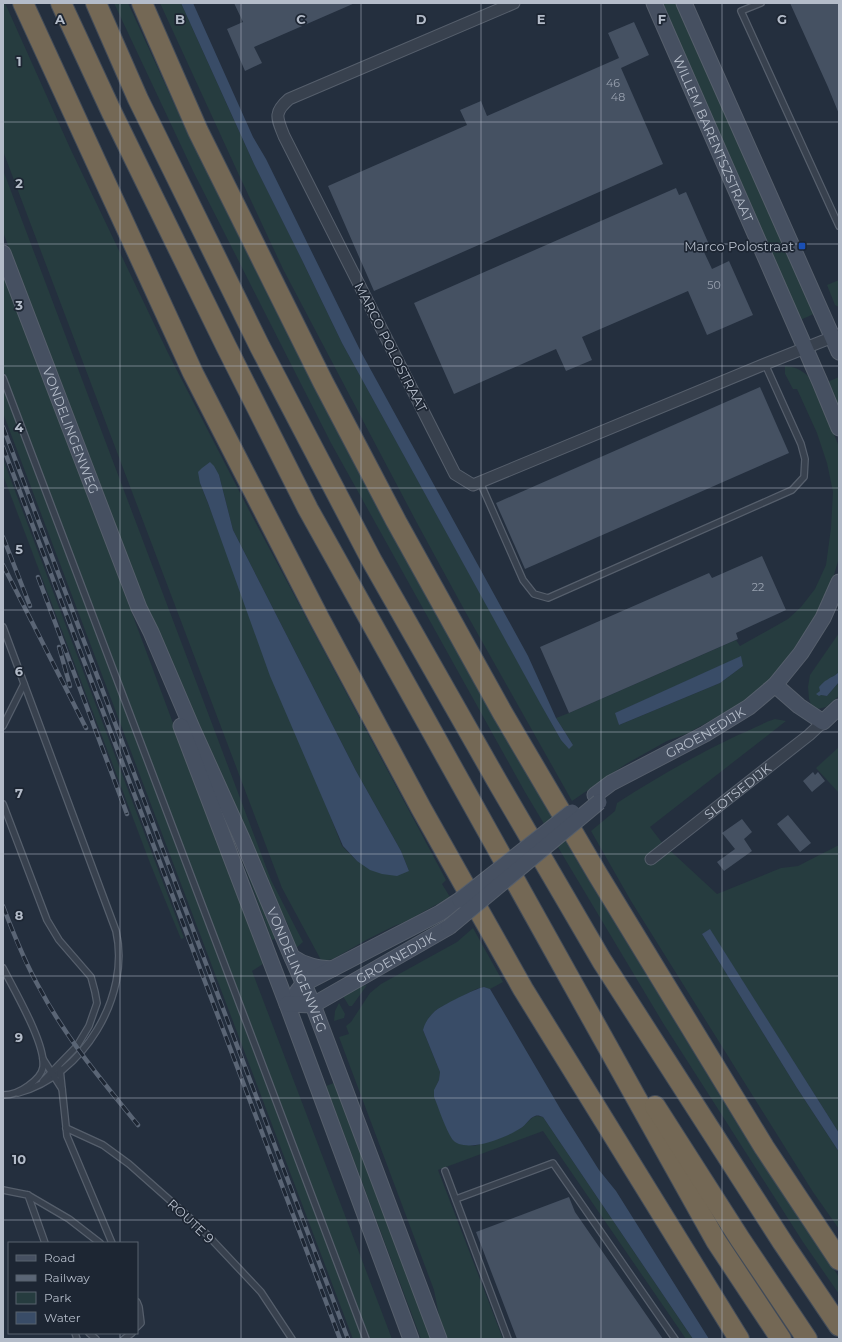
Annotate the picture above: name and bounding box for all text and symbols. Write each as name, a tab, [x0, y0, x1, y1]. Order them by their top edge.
text: A	[54, 11, 66, 27]
text: B	[175, 11, 185, 27]
text: C	[296, 11, 306, 27]
text: D	[416, 11, 427, 27]
text: E	[537, 11, 546, 27]
text: F	[658, 11, 666, 27]
text: G	[777, 11, 787, 27]
text: 1	[16, 53, 22, 69]
street label: WILLEM BARENTSZSTRAAT	[670, 53, 757, 225]
house number: 46	[606, 76, 620, 90]
house number: 48	[611, 90, 625, 104]
text: 2	[15, 175, 23, 191]
place label: Marco Polostraat	[684, 238, 794, 254]
marker: Marco Polostraat	[797, 241, 807, 251]
house number: 50	[707, 278, 721, 292]
street label: MARCO POLOSTRAAT	[351, 280, 431, 415]
text: 3	[14, 297, 23, 313]
street label: VONDELINGENWEG	[40, 365, 102, 496]
text: 4	[15, 419, 24, 435]
text: 5	[15, 541, 23, 557]
house number: 22	[752, 580, 764, 594]
text: 6	[15, 663, 24, 679]
street label: GROENEDIJK	[663, 703, 749, 761]
street label: SLOTSEDIJK	[701, 759, 775, 822]
text: 7	[15, 785, 23, 801]
street label: VONDELINGENWEG	[264, 905, 330, 1034]
text: 8	[15, 907, 24, 923]
street label: GROENEDIJK	[353, 928, 439, 987]
text: 9	[15, 1029, 23, 1045]
text: 10	[12, 1151, 26, 1167]
street label: ROUTE 9	[164, 1195, 218, 1247]
legend	[8, 1242, 138, 1334]
text: Road	[44, 1250, 75, 1265]
text: Railway	[44, 1270, 90, 1285]
text: Park	[44, 1290, 72, 1305]
text: Water	[44, 1310, 81, 1325]

